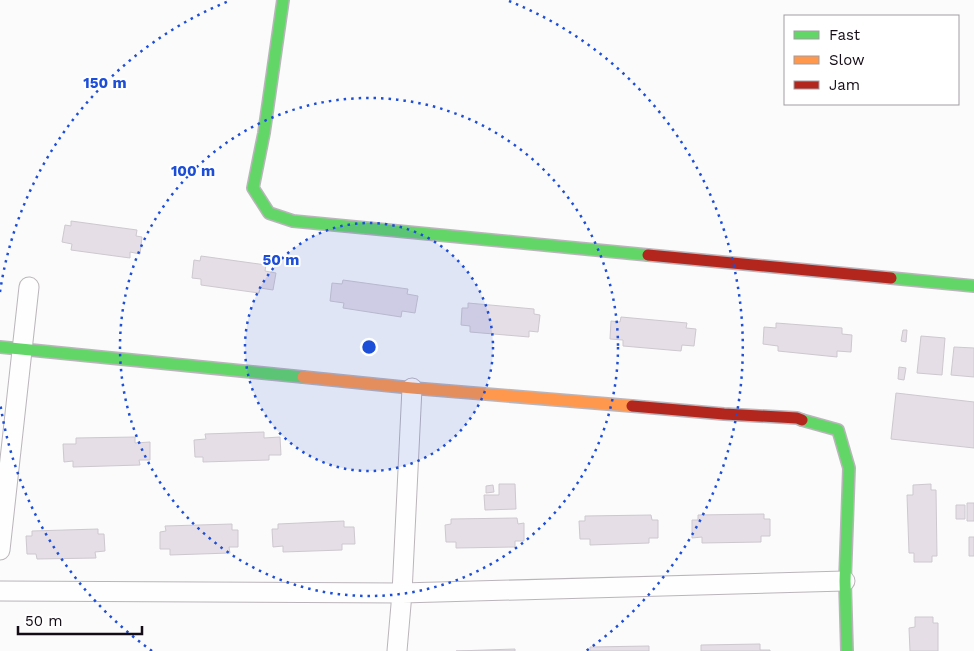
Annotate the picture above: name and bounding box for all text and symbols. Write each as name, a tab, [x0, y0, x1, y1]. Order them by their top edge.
legend	[784, 15, 959, 105]
text: Fast	[829, 26, 861, 44]
text: Slow	[829, 51, 865, 69]
text: 150 m	[83, 74, 127, 92]
text: Jam	[829, 76, 860, 94]
text: 100 m	[171, 162, 215, 180]
text: 50 m	[263, 251, 299, 269]
centre of rings	[360, 338, 378, 356]
scale bar	[18, 604, 141, 636]
text: 50 m	[25, 612, 62, 630]

